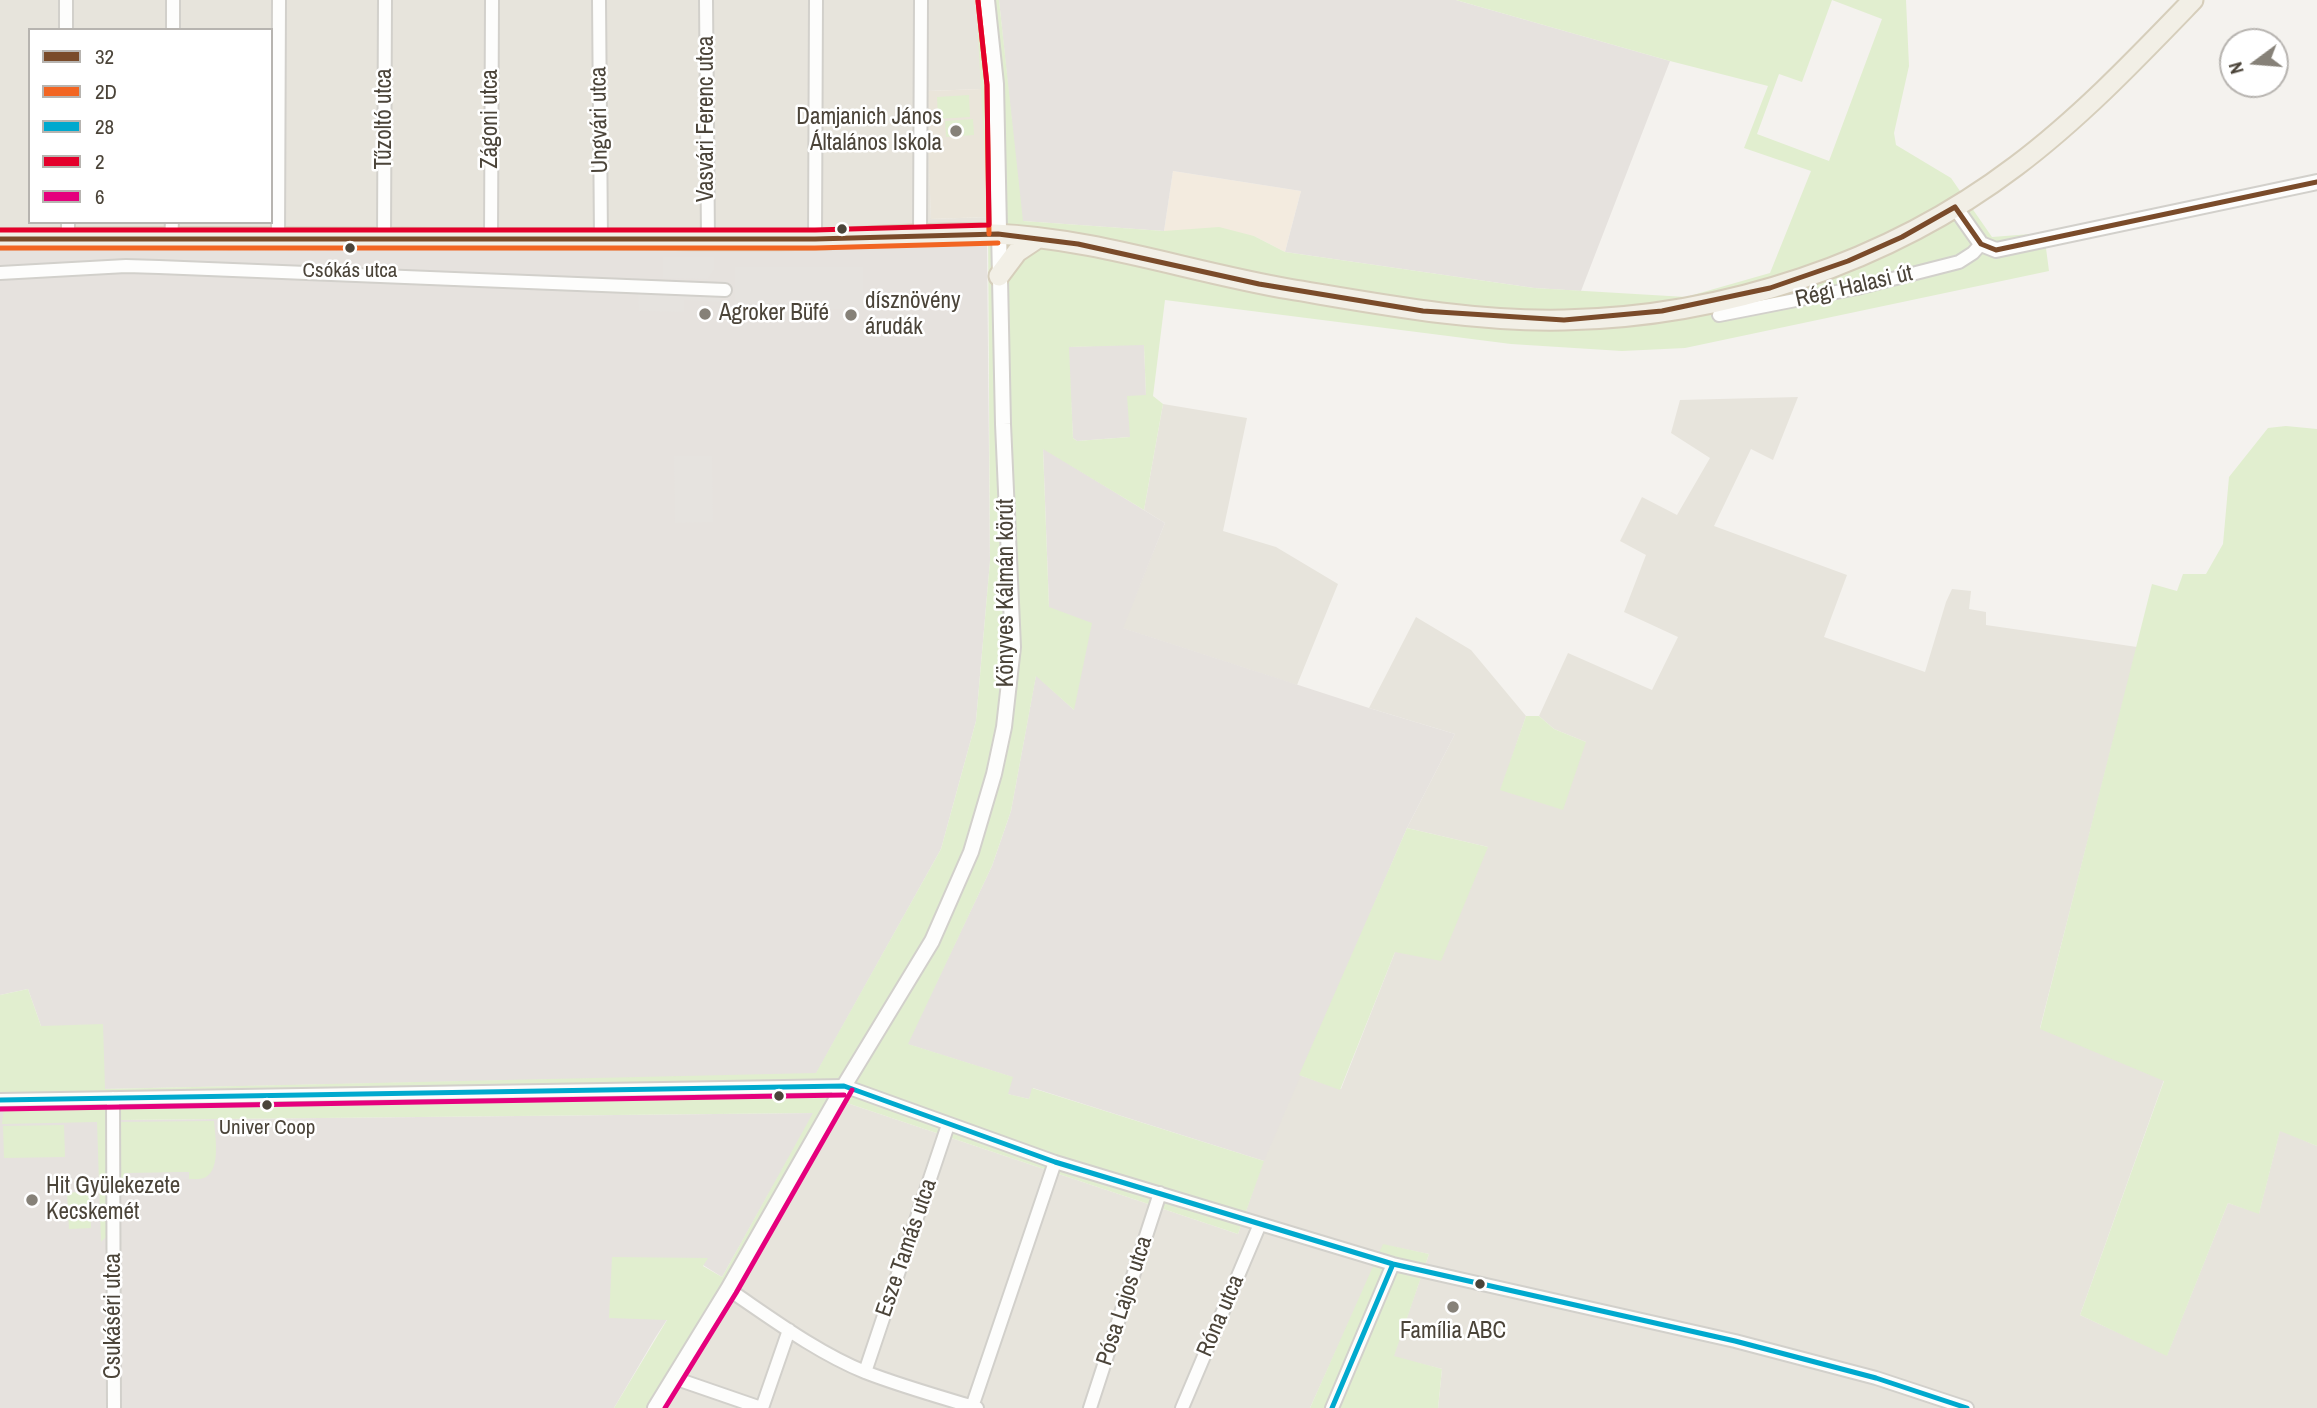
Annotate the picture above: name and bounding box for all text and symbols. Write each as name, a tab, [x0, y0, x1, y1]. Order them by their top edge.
legend	[28, 28, 273, 224]
north arrow	[2219, 28, 2289, 98]
street label: Vasvári Ferenc utca	[693, 36, 721, 202]
text: 32	[95, 42, 114, 71]
text: N	[2222, 59, 2250, 77]
street label: Ungvári utca	[585, 66, 615, 174]
street label: Tűzoltó utca	[371, 68, 399, 170]
street label: Zágoni utca	[477, 69, 505, 169]
text: 2D	[95, 77, 117, 106]
place label: Damjanich János Általános Iskola	[796, 104, 942, 158]
text: 28	[95, 112, 114, 141]
marker: Damjanich János Általános Iskola	[948, 123, 964, 139]
text: 2	[95, 147, 105, 176]
text: 6	[95, 182, 105, 211]
unlabelled marker	[835, 222, 849, 236]
marker: Csókás utca	[343, 241, 357, 255]
place label: Csókás utca	[303, 258, 397, 284]
street label: Régi Halasi út	[1793, 260, 1915, 314]
place label: dísznövény árudák	[865, 288, 960, 342]
place label: Agroker Büfé	[719, 300, 829, 328]
marker: Agroker Büfé	[697, 306, 713, 322]
marker: dísznövény árudák	[843, 307, 859, 323]
street label: Könyves Kálmán körút	[993, 499, 1021, 687]
unlabelled marker	[772, 1089, 786, 1103]
marker: Univer Coop	[260, 1098, 274, 1112]
place label: Univer Coop	[219, 1115, 315, 1141]
place label: Hit Gyülekezete Kecskemét	[46, 1173, 180, 1227]
street label: Esze Tamás utca	[871, 1175, 943, 1321]
marker: Hit Gyülekezete Kecskemét	[24, 1192, 40, 1208]
street label: Pósa Lajos utca	[1091, 1233, 1159, 1369]
street label: Csukáséri utca	[100, 1253, 128, 1379]
street label: Róna utca	[1192, 1271, 1250, 1361]
unlabelled marker	[1473, 1277, 1487, 1291]
marker: Família ABC	[1445, 1299, 1461, 1315]
place label: Família ABC	[1400, 1318, 1506, 1346]

